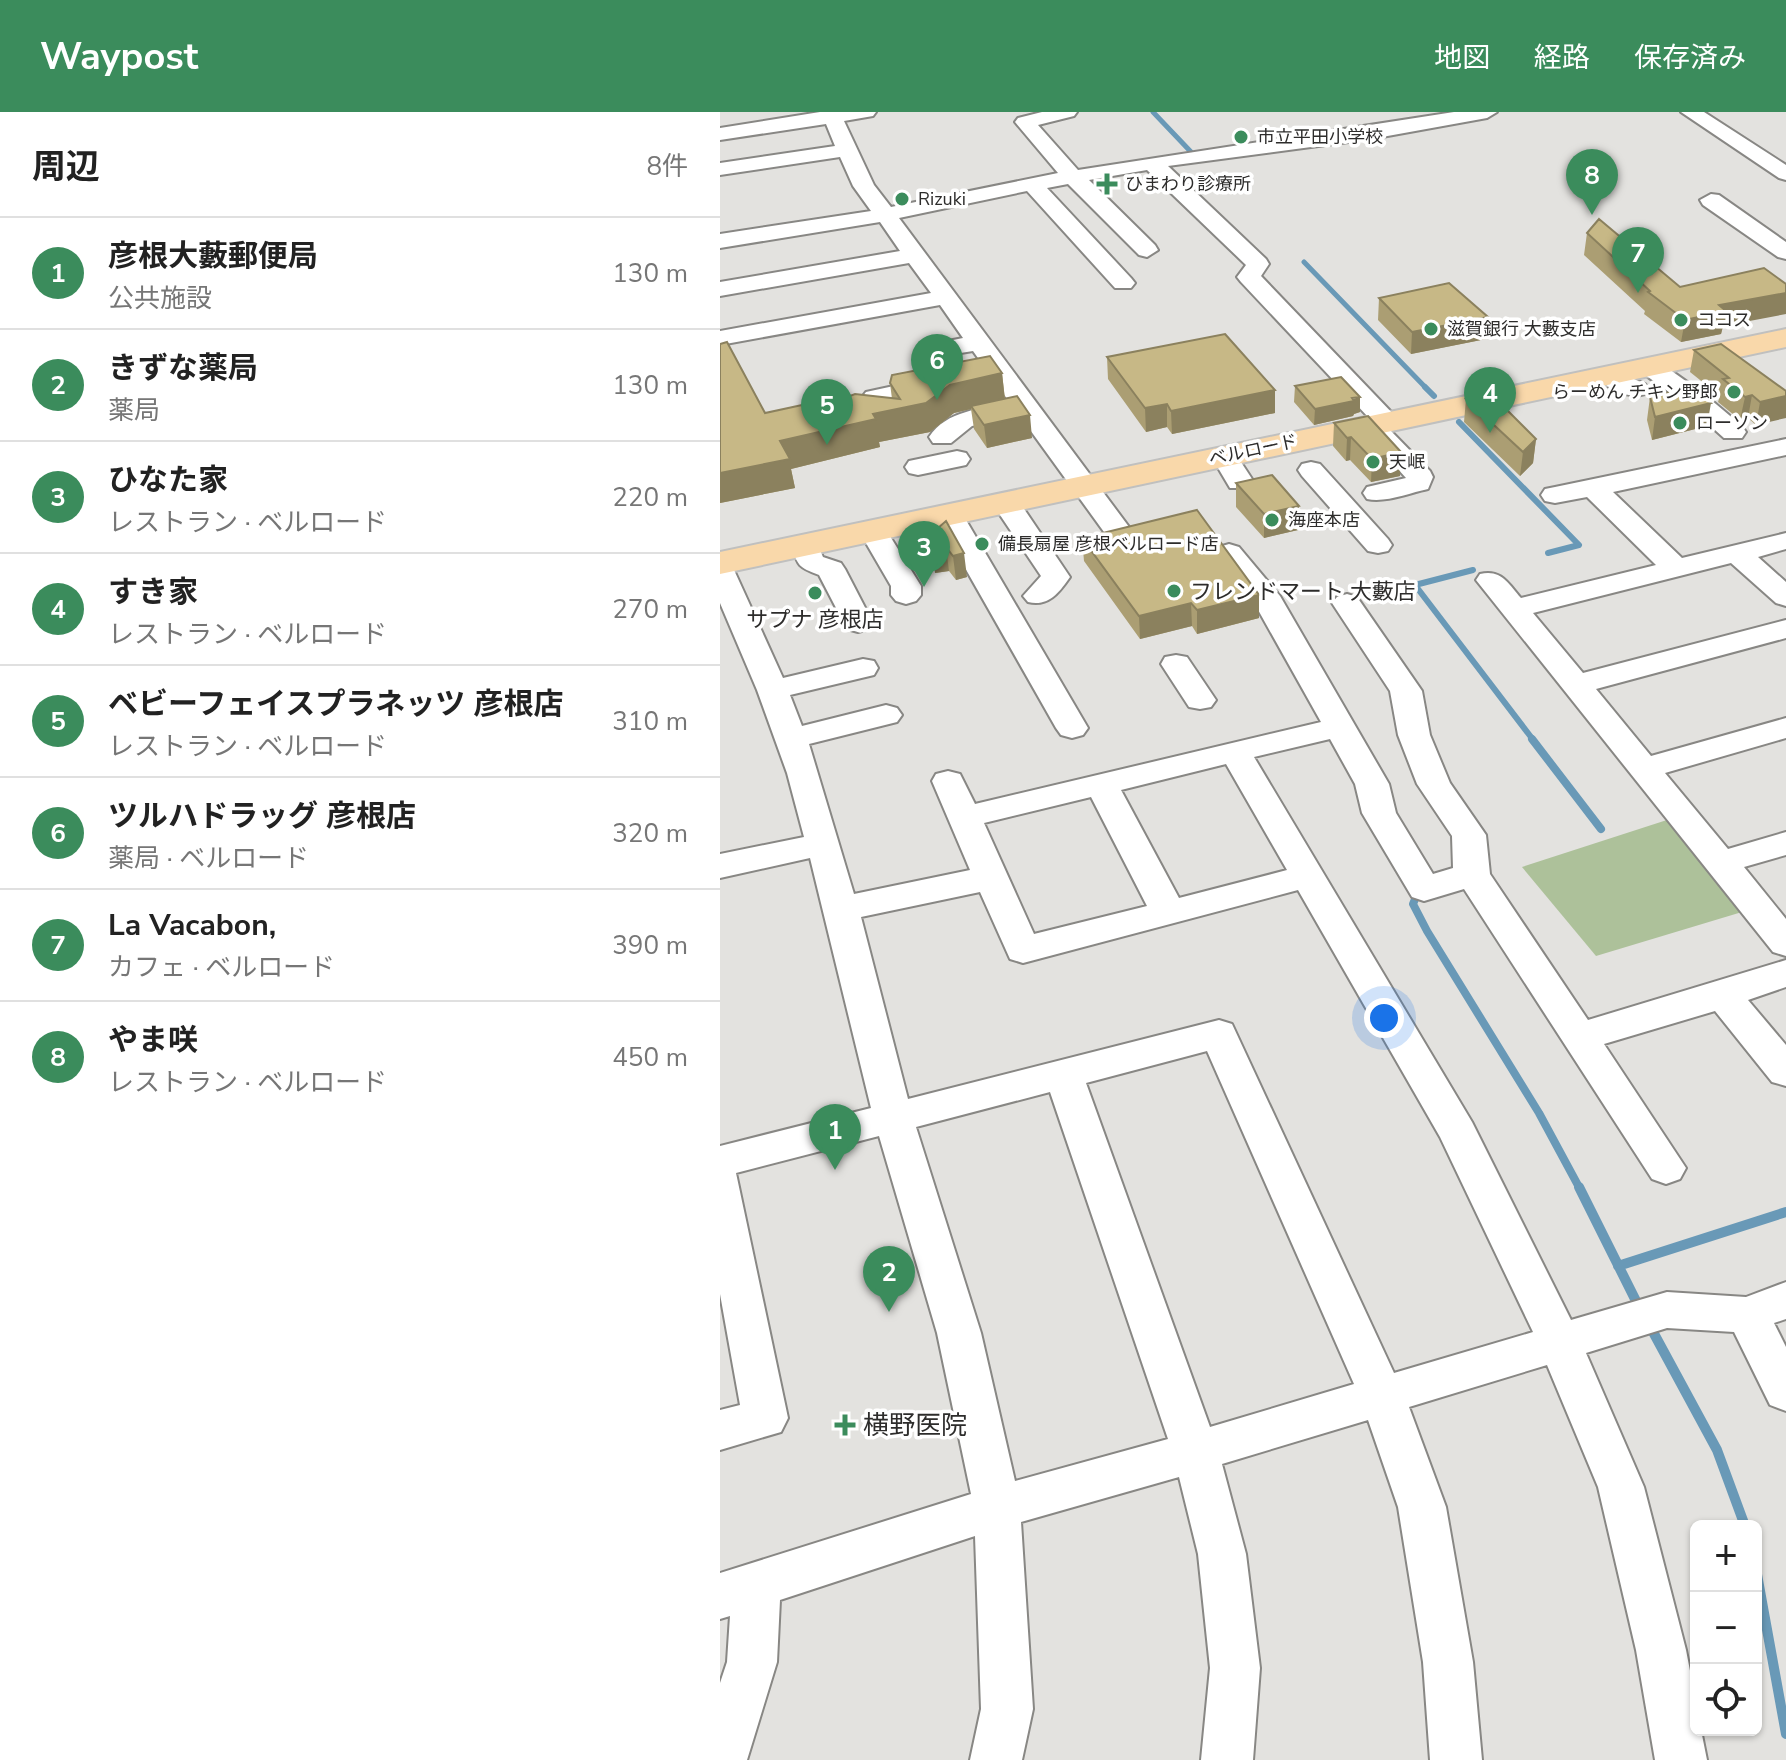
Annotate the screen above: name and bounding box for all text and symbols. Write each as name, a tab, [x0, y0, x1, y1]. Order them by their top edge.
text: Waypost	[40, 31, 198, 82]
text: 地図	[1434, 39, 1490, 77]
text: 経路	[1534, 39, 1590, 77]
text: 保存済み	[1634, 39, 1746, 77]
place label: 市立平田小学校	[1257, 125, 1383, 149]
marker: 市立平田小学校	[1232, 128, 1250, 146]
text: 周辺	[32, 144, 100, 190]
text: 8件	[646, 149, 688, 184]
pin: 8	[1566, 149, 1618, 215]
place label: ひまわり診療所	[1125, 172, 1251, 196]
marker: ひまわり診療所	[1096, 173, 1118, 195]
place label: Rizuki	[918, 187, 966, 211]
marker: Rizuki	[893, 190, 911, 208]
pin: 7	[1612, 227, 1664, 293]
text: 彦根大藪郵便局	[108, 236, 318, 277]
text: 1	[50, 256, 66, 291]
text: 130 m	[612, 256, 688, 291]
text: 公共施設	[108, 281, 212, 316]
place label: ココス	[1697, 308, 1751, 332]
marker: ココス	[1672, 311, 1690, 329]
place label: 滋賀銀行 大藪支店	[1447, 317, 1596, 341]
marker: 滋賀銀行 大藪支店	[1422, 320, 1440, 338]
pin: 6	[911, 334, 963, 400]
text: きずな薬局	[108, 348, 258, 389]
pin: 4	[1464, 367, 1516, 433]
text: 2	[50, 368, 66, 403]
text: 130 m	[612, 368, 688, 403]
pin: 5	[801, 379, 853, 445]
place label: らーめん チキン野郎	[1552, 380, 1718, 404]
marker: らーめん チキン野郎	[1725, 383, 1743, 401]
text: 薬局	[108, 393, 160, 428]
place label: ローソン	[1696, 411, 1768, 435]
marker: ローソン	[1671, 414, 1689, 432]
street label: ベルロード	[1206, 429, 1300, 471]
place label: 天岷	[1389, 450, 1425, 474]
marker: 天岷	[1364, 453, 1382, 471]
text: ひなた家	[108, 460, 228, 501]
text: 3	[50, 480, 66, 515]
text: 220 m	[612, 480, 688, 515]
text: レストラン · ベルロード	[108, 505, 387, 540]
place label: 海座本店	[1288, 508, 1360, 532]
marker: 海座本店	[1263, 511, 1281, 529]
pin: 3	[898, 521, 950, 587]
place label: 備長扇屋 彦根ベルロード店	[998, 532, 1219, 556]
marker: 備長扇屋 彦根ベルロード店	[973, 535, 991, 553]
text: すき家	[108, 572, 198, 613]
place label: フレンドマート 大藪店	[1190, 577, 1416, 607]
marker: フレンドマート 大藪店	[1165, 582, 1183, 600]
marker: サプナ 彦根店	[806, 584, 824, 602]
text: 4	[50, 592, 66, 627]
text: 270 m	[612, 592, 688, 627]
place label: サプナ 彦根店	[746, 605, 884, 635]
text: レストラン · ベルロード	[108, 617, 387, 652]
text: ベビーフェイスプラネッツ 彦根店	[108, 684, 563, 725]
text: 5	[50, 704, 66, 739]
text: 310 m	[612, 704, 688, 739]
text: レストラン · ベルロード	[108, 729, 387, 764]
text: ツルハドラッグ 彦根店	[108, 796, 416, 837]
text: 6	[50, 816, 66, 851]
text: 320 m	[612, 816, 688, 851]
text: 薬局 · ベルロード	[108, 841, 309, 876]
text: La Vacabon,	[108, 905, 276, 946]
text: 7	[50, 928, 66, 963]
text: 390 m	[612, 928, 688, 963]
text: カフェ · ベルロード	[108, 950, 335, 985]
your location	[1364, 998, 1404, 1038]
text: やま咲	[108, 1020, 198, 1061]
text: 8	[50, 1040, 66, 1075]
text: 450 m	[612, 1040, 688, 1075]
text: レストラン · ベルロード	[108, 1065, 387, 1100]
pin: 1	[809, 1104, 861, 1170]
pin: 2	[863, 1246, 915, 1312]
place label: 横野医院	[863, 1408, 967, 1443]
marker: 横野医院	[834, 1414, 856, 1436]
map controls	[1690, 1520, 1762, 1736]
button: +	[1690, 1520, 1762, 1592]
button: −	[1690, 1592, 1762, 1664]
button: locate	[1690, 1664, 1762, 1736]

